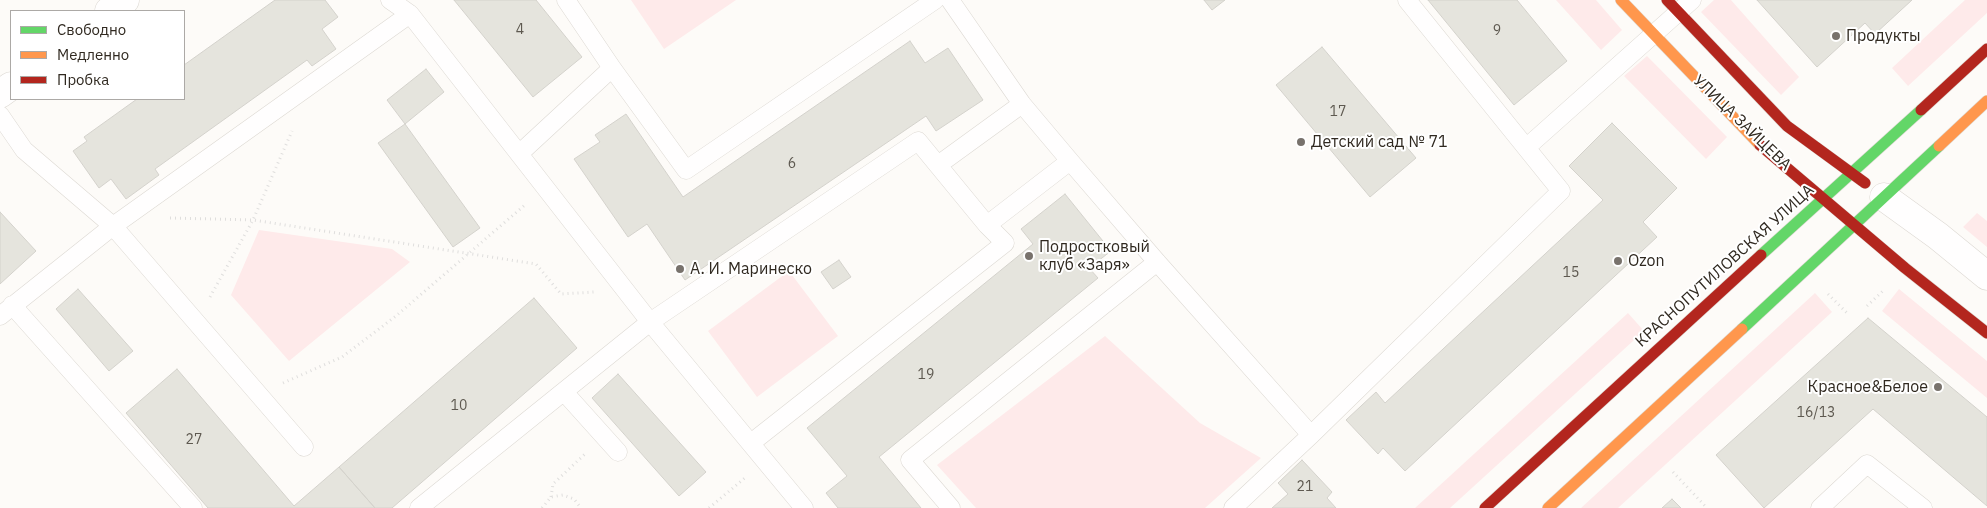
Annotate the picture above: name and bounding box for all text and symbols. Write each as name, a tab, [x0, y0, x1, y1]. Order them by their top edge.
legend	[10, 10, 185, 100]
text: Свободно	[57, 20, 126, 39]
house number: 4	[516, 22, 524, 38]
house number: 9	[1493, 23, 1501, 39]
place label: Продукты	[1846, 26, 1921, 46]
marker: Продукты	[1830, 30, 1842, 42]
text: Медленно	[57, 45, 129, 64]
text: Пробка	[57, 70, 109, 89]
street label: УЛИЦА ЗАЙЦЕВА	[1689, 71, 1795, 175]
house number: 17	[1330, 104, 1346, 120]
place label: Детский сад № 71	[1311, 132, 1448, 152]
marker: Детский сад № 71	[1295, 136, 1307, 148]
house number: 6	[788, 156, 796, 172]
street label: КРАСНОПУТИЛОВСКАЯ УЛИЦА	[1632, 181, 1818, 351]
place label: Подростковый клуб «Заря»	[1039, 237, 1150, 275]
marker: Подростковый клуб «Заря»	[1023, 250, 1035, 262]
place label: Ozon	[1628, 251, 1665, 271]
marker: Ozon	[1612, 255, 1624, 267]
place label: А. И. Маринеско	[690, 259, 812, 279]
marker: А. И. Маринеско	[674, 263, 686, 275]
house number: 15	[1563, 265, 1579, 281]
house number: 19	[918, 367, 934, 383]
place label: Красное&Белое	[1808, 377, 1928, 397]
marker: Красное&Белое	[1932, 381, 1944, 393]
house number: 10	[451, 398, 467, 414]
house number: 16/13	[1797, 405, 1835, 421]
house number: 27	[186, 432, 202, 448]
house number: 21	[1297, 479, 1313, 495]

